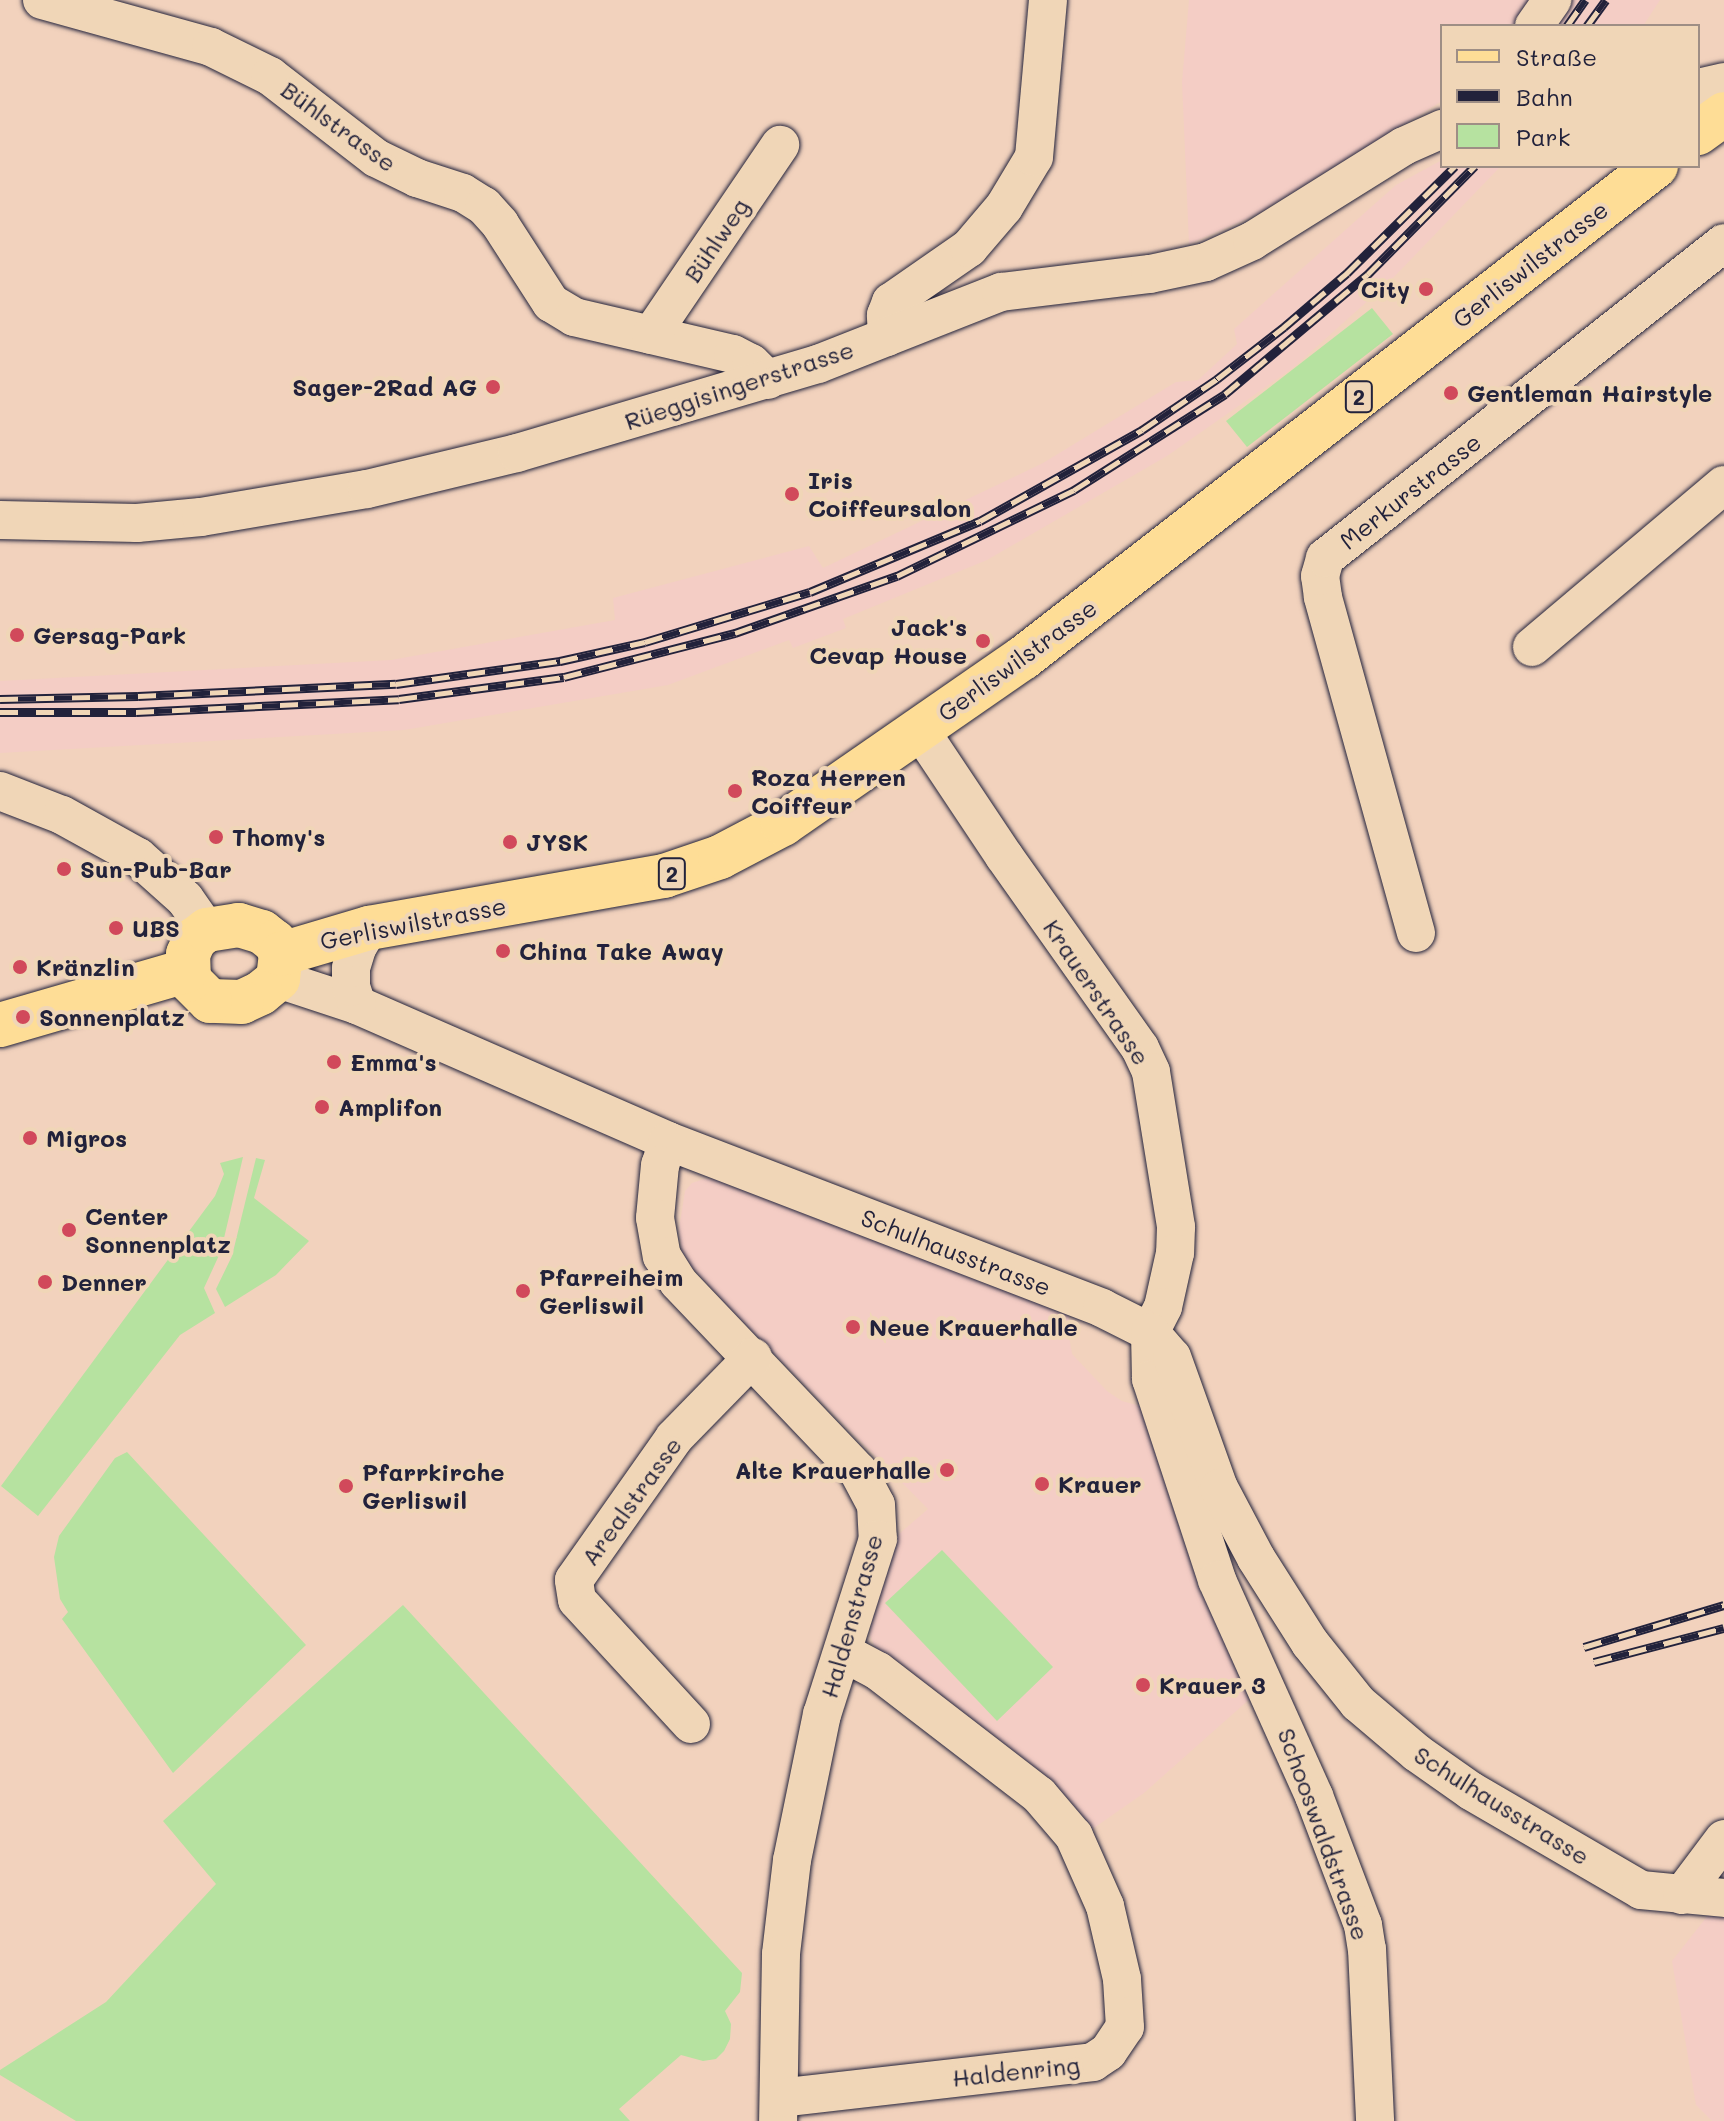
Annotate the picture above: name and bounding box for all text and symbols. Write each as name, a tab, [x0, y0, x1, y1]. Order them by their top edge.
legend	[1440, 24, 1700, 168]
text: Straße	[1516, 41, 1597, 72]
street label: Bühlstrasse	[276, 75, 402, 177]
text: Bahn	[1516, 81, 1573, 112]
text: Park	[1516, 121, 1570, 152]
street label: Bühlweg	[678, 193, 754, 287]
street label: Gerliswilstrasse	[1447, 194, 1613, 334]
place label: City	[1360, 275, 1410, 303]
marker: City	[1417, 280, 1435, 298]
street label: Rüeggisingerstrasse	[621, 334, 857, 436]
place label: Sager-2Rad AG	[292, 373, 477, 401]
marker: Sager-2Rad AG	[484, 378, 502, 396]
road number: 2	[1343, 379, 1375, 415]
place label: Gentleman Hairstyle	[1467, 379, 1712, 407]
marker: Gentleman Hairstyle	[1442, 384, 1460, 402]
street label: Merkurstrasse	[1334, 427, 1486, 555]
place label: Iris Coiffeursalon	[808, 466, 971, 522]
marker: Iris Coiffeursalon	[783, 485, 801, 503]
street label: Gerliswilstrasse	[932, 593, 1102, 727]
place label: Jack's Cevap House	[809, 613, 967, 669]
place label: Gersag-Park	[33, 621, 186, 649]
marker: Gersag-Park	[8, 626, 26, 644]
marker: Jack's Cevap House	[974, 632, 992, 650]
place label: Roza Herren Coiffeur	[751, 763, 906, 819]
marker: Roza Herren Coiffeur	[726, 782, 744, 800]
place label: Thomy's	[232, 823, 325, 851]
marker: Thomy's	[207, 828, 225, 846]
place label: JYSK	[526, 828, 588, 856]
marker: JYSK	[501, 833, 519, 851]
place label: Sun-Pub-Bar	[80, 855, 232, 883]
road number: 2	[656, 856, 688, 892]
marker: Sun-Pub-Bar	[55, 860, 73, 878]
street label: Gerliswilstrasse	[317, 891, 509, 955]
place label: UBS	[132, 914, 180, 942]
street label: Krauerstrasse	[1038, 914, 1156, 1070]
marker: UBS	[107, 919, 125, 937]
place label: China Take Away	[519, 937, 724, 965]
marker: China Take Away	[494, 942, 512, 960]
place label: Kränzlin	[36, 953, 135, 981]
marker: Kränzlin	[11, 958, 29, 976]
place label: Sonnenplatz	[39, 1003, 185, 1031]
marker: Sonnenplatz	[14, 1008, 32, 1026]
place label: Emma's	[350, 1048, 437, 1076]
marker: Emma's	[325, 1053, 343, 1071]
place label: Amplifon	[338, 1093, 442, 1121]
marker: Amplifon	[313, 1098, 331, 1116]
place label: Migros	[46, 1124, 127, 1152]
marker: Migros	[21, 1129, 39, 1147]
place label: Center Sonnenplatz	[85, 1202, 231, 1258]
street label: Schulhausstrasse	[857, 1203, 1055, 1301]
marker: Center Sonnenplatz	[60, 1221, 78, 1239]
place label: Pfarreiheim Gerliswil	[539, 1263, 683, 1319]
place label: Denner	[61, 1268, 147, 1296]
marker: Denner	[36, 1273, 54, 1291]
marker: Pfarreiheim Gerliswil	[514, 1282, 532, 1300]
place label: Neue Krauerhalle	[869, 1313, 1078, 1341]
marker: Neue Krauerhalle	[844, 1318, 862, 1336]
street label: Arealstrasse	[575, 1431, 687, 1571]
place label: Alte Krauerhalle	[735, 1456, 931, 1484]
place label: Pfarrkirche Gerliswil	[362, 1458, 505, 1514]
marker: Alte Krauerhalle	[938, 1461, 956, 1479]
place label: Krauer	[1058, 1470, 1142, 1498]
marker: Krauer	[1033, 1475, 1051, 1493]
marker: Pfarrkirche Gerliswil	[337, 1477, 355, 1495]
street label: Haldenstrasse	[814, 1531, 888, 1701]
place label: Krauer 3	[1159, 1671, 1266, 1699]
marker: Krauer 3	[1134, 1676, 1152, 1694]
street label: Schooswaldstrasse	[1272, 1724, 1376, 1944]
street label: Schulhausstrasse	[1409, 1740, 1595, 1870]
street label: Haldenring	[951, 2050, 1081, 2092]

